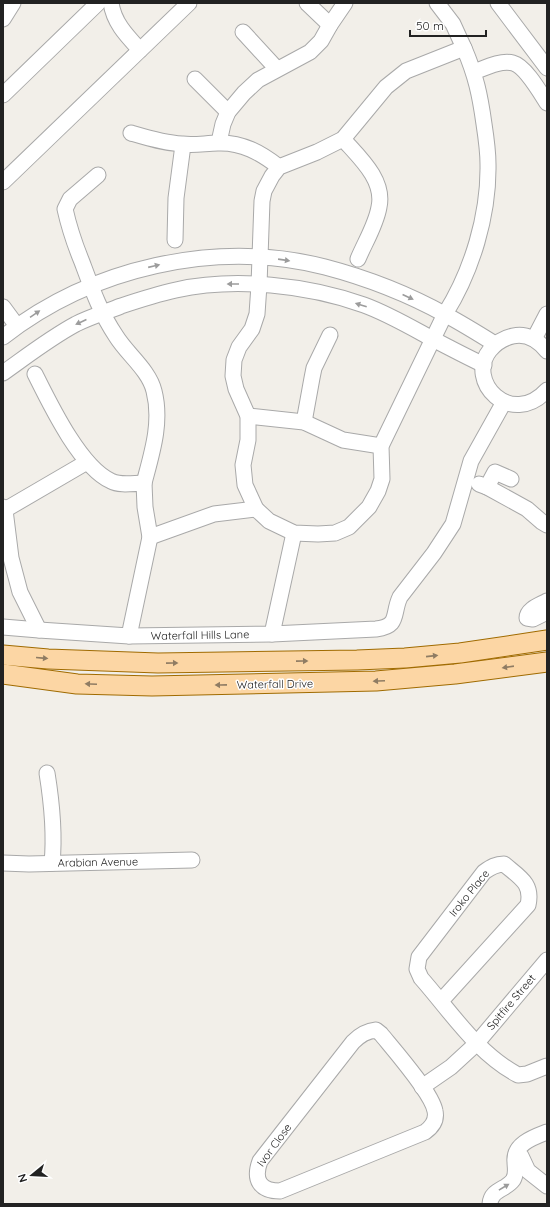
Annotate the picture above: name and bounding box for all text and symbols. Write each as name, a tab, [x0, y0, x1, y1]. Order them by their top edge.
scale bar	[410, 12, 486, 38]
text: 50 m	[416, 18, 444, 33]
one-way arrow	[277, 257, 290, 263]
one-way arrow	[149, 263, 161, 269]
one-way arrow	[226, 281, 239, 287]
one-way arrow	[402, 294, 413, 300]
one-way arrow	[355, 301, 367, 307]
one-way arrow	[29, 311, 40, 318]
one-way arrow	[76, 319, 87, 325]
street label: Waterfall Hills Lane	[151, 627, 249, 643]
one-way arrow	[426, 652, 438, 659]
one-way arrow	[36, 655, 48, 662]
one-way arrow	[296, 658, 309, 664]
one-way arrow	[166, 660, 179, 666]
one-way arrow	[502, 664, 514, 670]
street label: Waterfall Drive	[237, 676, 313, 692]
one-way arrow	[373, 678, 385, 685]
one-way arrow	[84, 681, 97, 687]
one-way arrow	[214, 682, 227, 688]
street label: Arabian Avenue	[58, 854, 138, 870]
street label: Iroko Place	[446, 867, 492, 919]
street label: Spitfire Street	[484, 971, 539, 1033]
street label: Ivor Close	[254, 1121, 294, 1169]
north arrow	[12, 1155, 52, 1195]
text: N	[15, 1172, 30, 1184]
one-way arrow	[498, 1183, 510, 1190]

